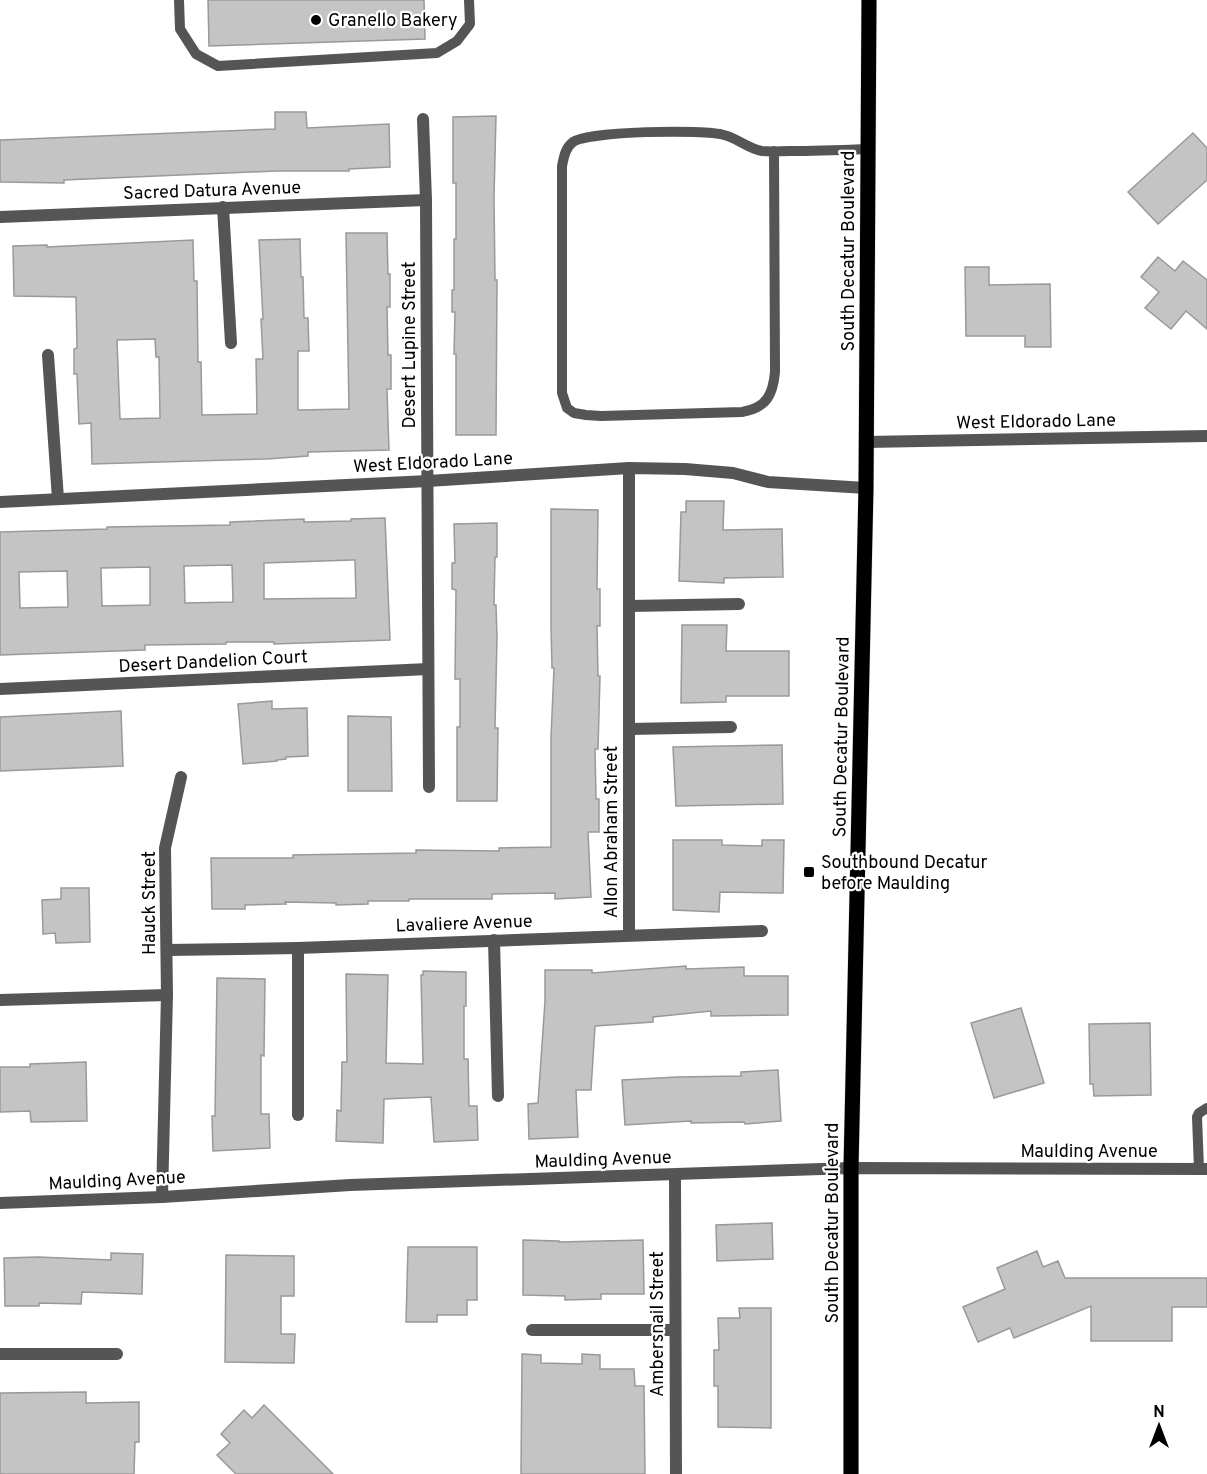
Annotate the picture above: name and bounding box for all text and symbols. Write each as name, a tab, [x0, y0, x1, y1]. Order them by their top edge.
place label: Granello Bakery	[328, 10, 458, 33]
marker: Granello Bakery	[309, 13, 323, 27]
street label: South Decatur Boulevard	[838, 151, 861, 351]
street label: Sacred Datura Avenue	[123, 177, 301, 206]
street label: Desert Lupine Street	[399, 262, 422, 428]
street label: West Eldorado Lane	[956, 410, 1116, 435]
street label: West Eldorado Lane	[353, 448, 513, 479]
street label: South Decatur Boulevard	[829, 636, 856, 838]
street label: Desert Dandelion Court	[118, 646, 308, 679]
street label: Allon Abraham Street	[601, 746, 624, 918]
street label: Hauck Street	[139, 851, 162, 955]
place label: Southbound Decatur before Maulding	[821, 852, 987, 896]
marker: Southbound Decatur before Maulding	[802, 865, 816, 879]
street label: Lavaliere Avenue	[395, 911, 533, 938]
street label: South Decatur Boulevard	[822, 1123, 845, 1323]
street label: Maulding Avenue	[1020, 1141, 1158, 1164]
street label: Maulding Avenue	[534, 1147, 672, 1174]
street label: Maulding Avenue	[48, 1166, 186, 1197]
street label: Ambersnail Street	[647, 1251, 670, 1397]
north arrow	[1129, 1396, 1189, 1456]
text: N	[1153, 1403, 1165, 1423]

